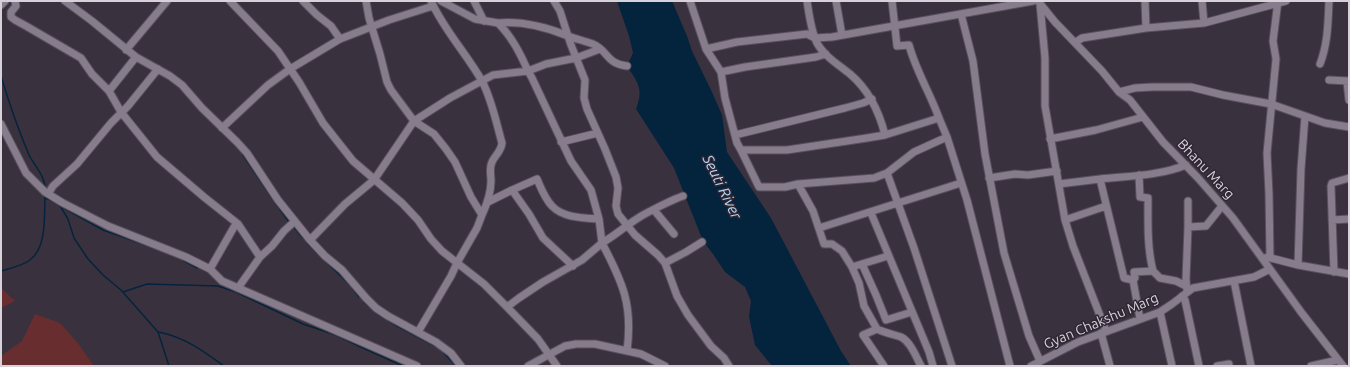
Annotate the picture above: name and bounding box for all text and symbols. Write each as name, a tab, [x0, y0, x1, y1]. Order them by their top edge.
street label: Bhanu Marg	[1174, 135, 1238, 203]
water label: Seuti River	[699, 152, 745, 222]
street label: Gyan Chakshu Marg	[1041, 289, 1161, 353]

